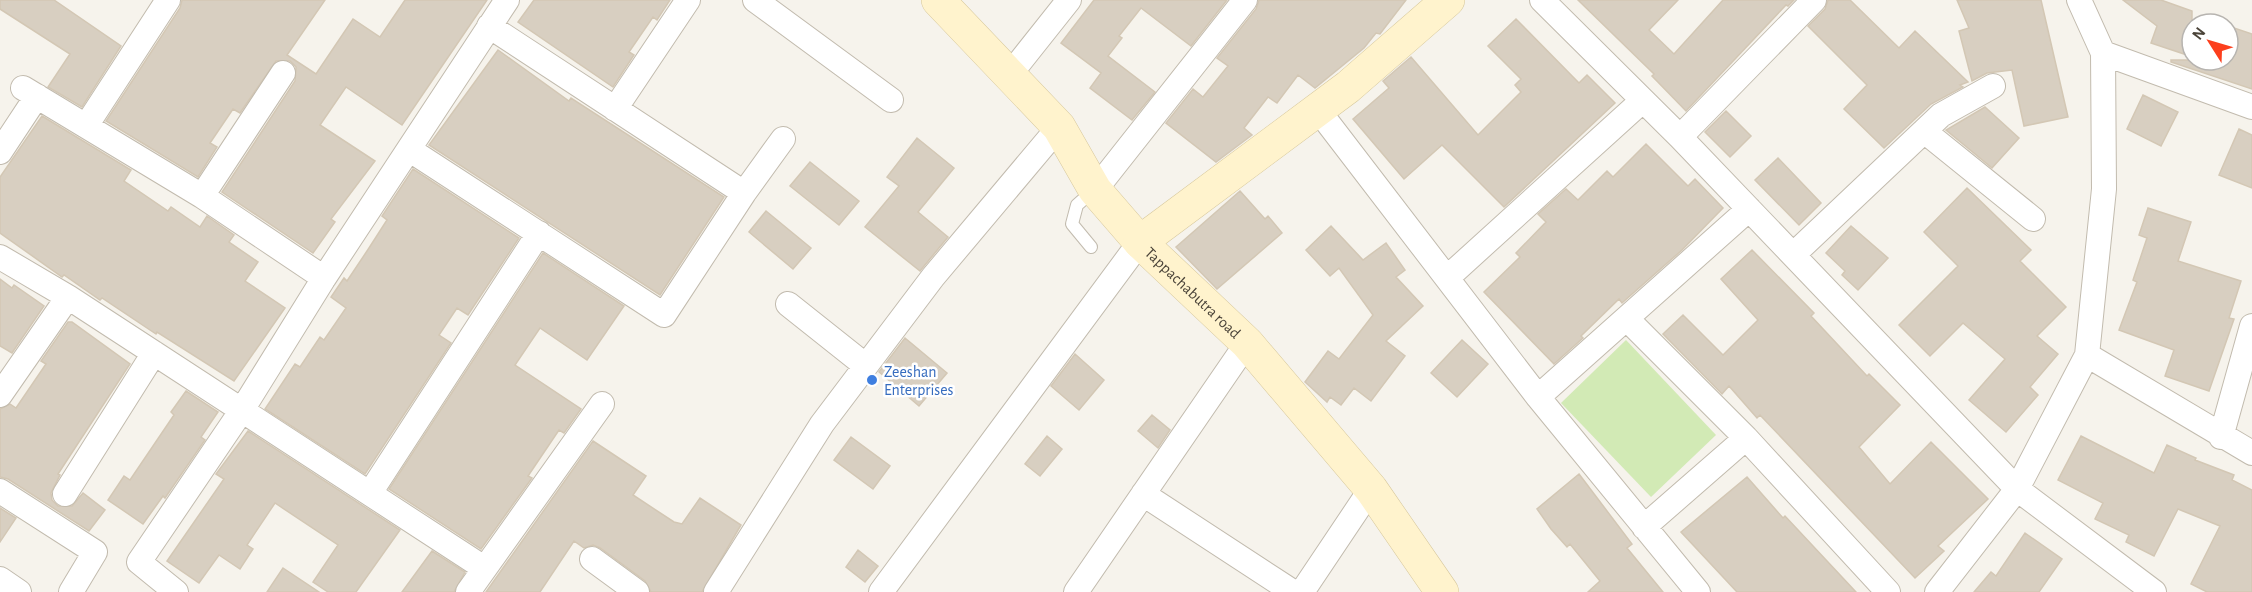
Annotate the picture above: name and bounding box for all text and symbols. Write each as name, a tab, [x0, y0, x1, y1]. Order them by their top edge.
north arrow	[2180, 12, 2240, 72]
text: N	[2189, 24, 2209, 43]
street label: Tappachabutra road	[1142, 244, 1244, 342]
place label: Zeeshan Enterprises	[884, 364, 954, 398]
marker: Zeeshan Enterprises	[865, 373, 879, 387]

